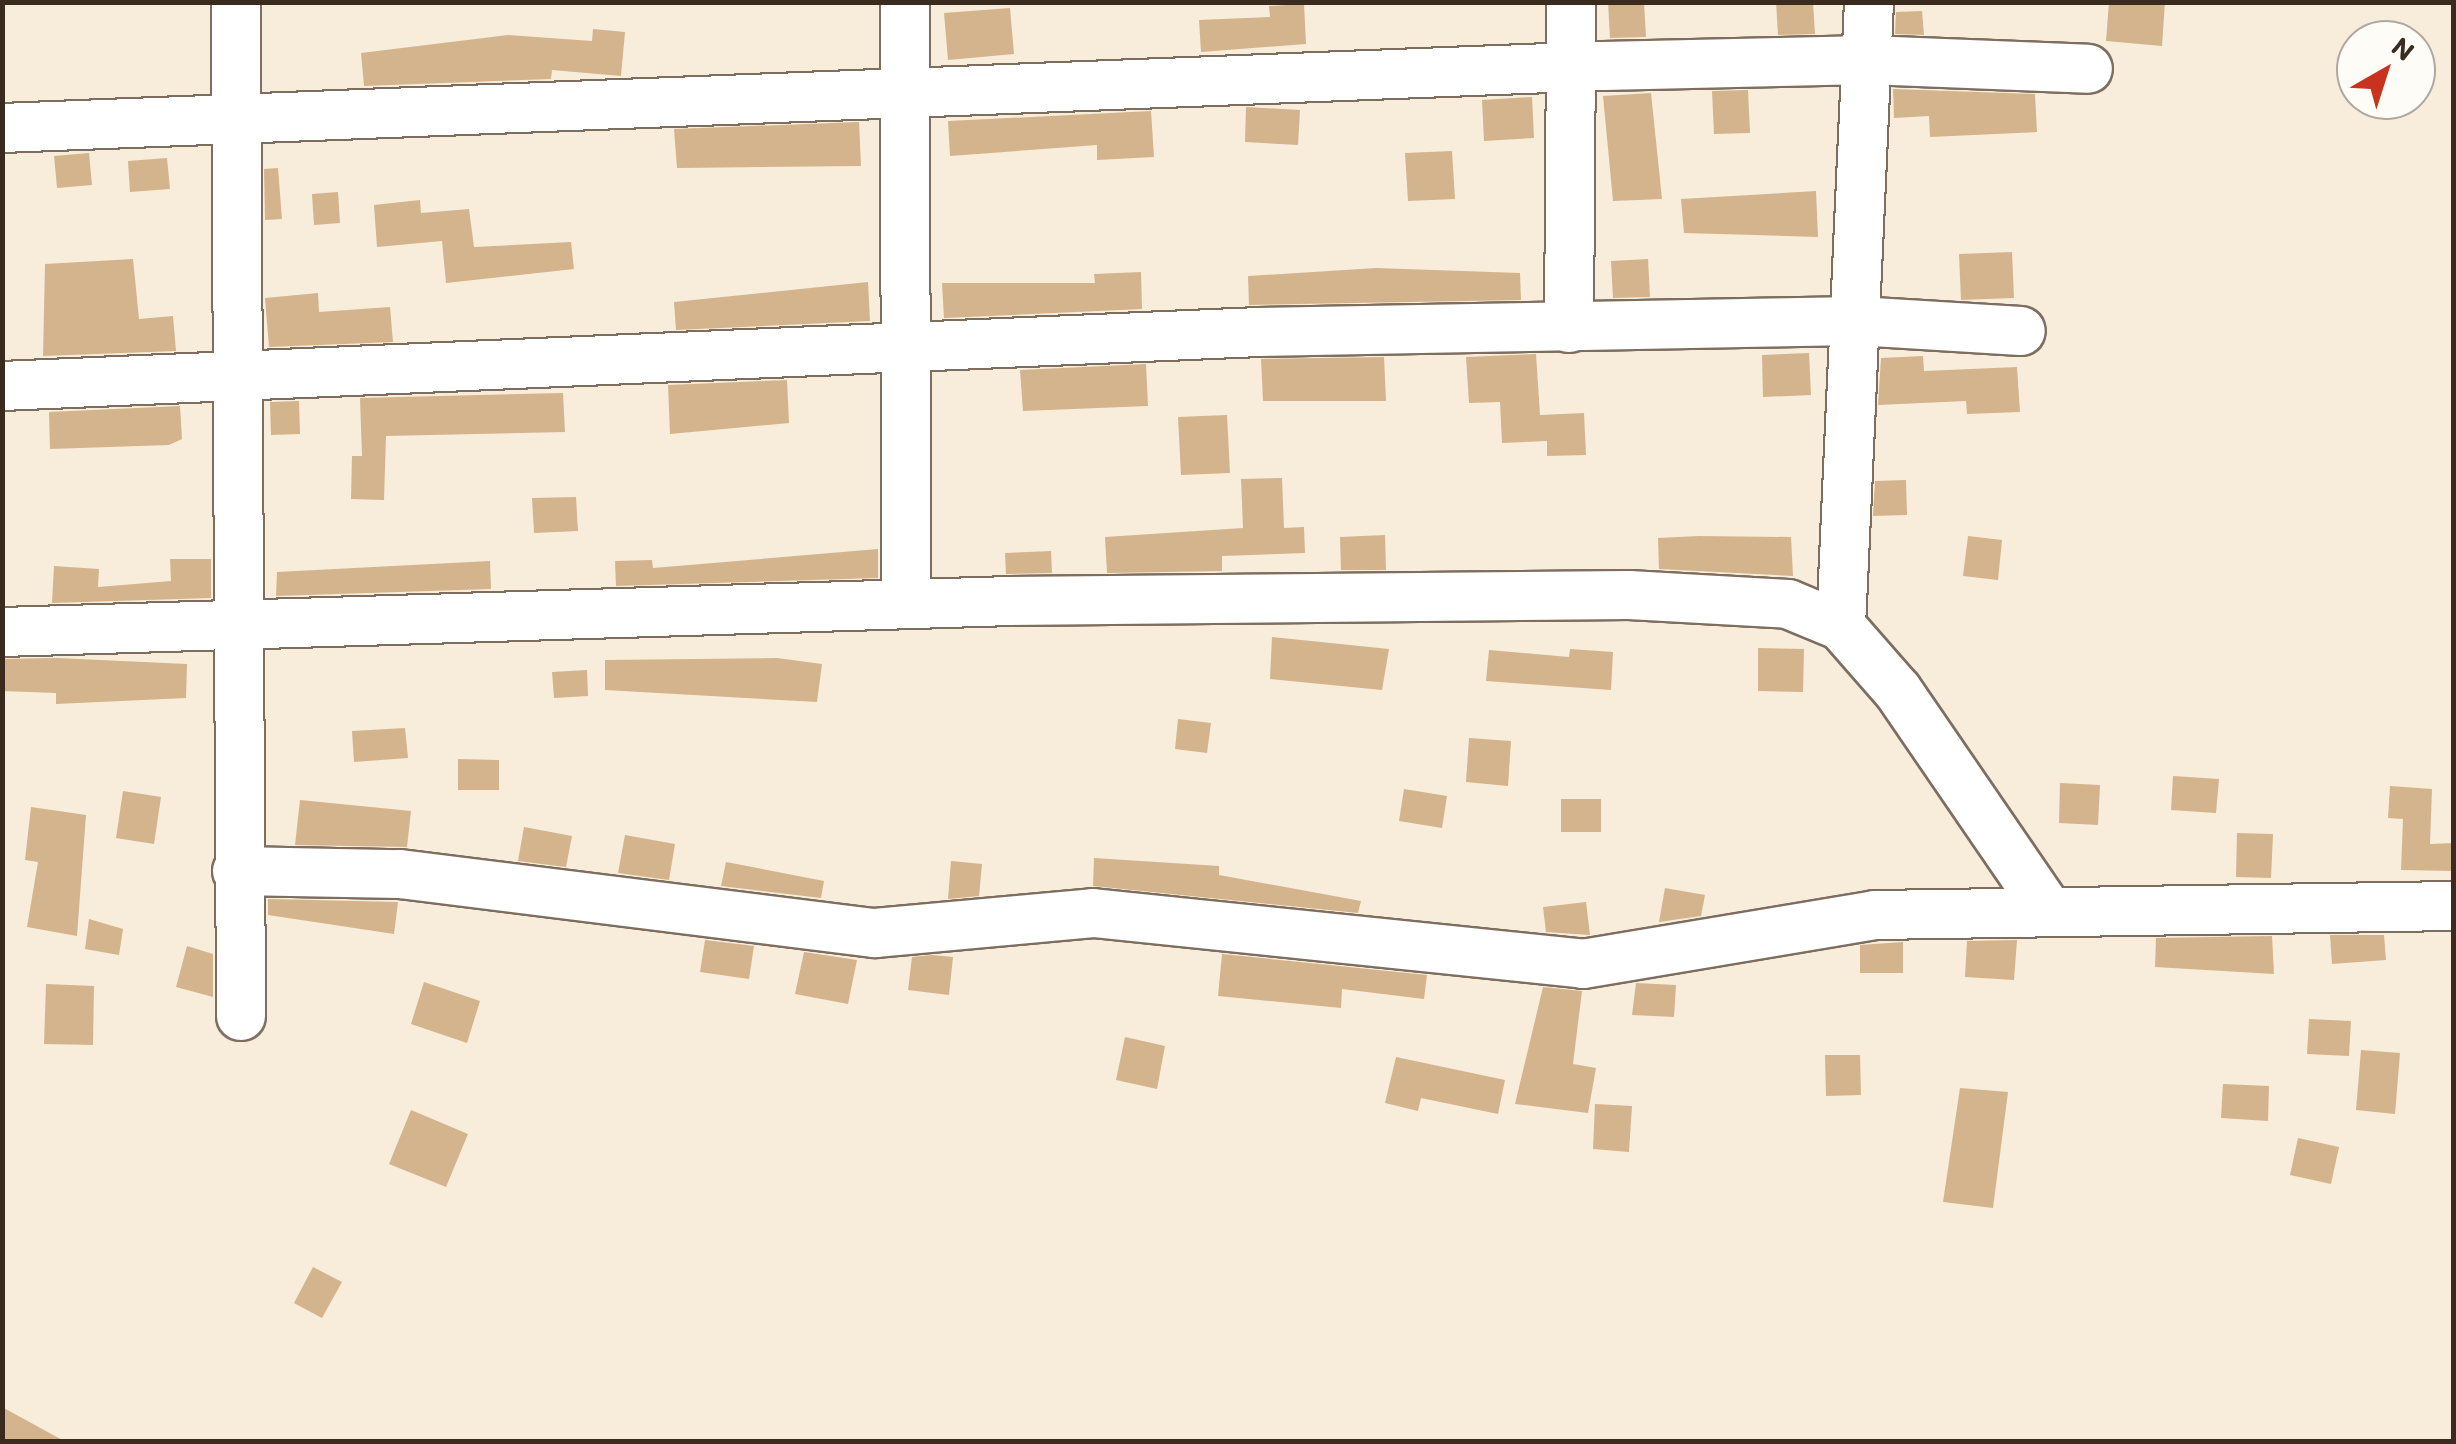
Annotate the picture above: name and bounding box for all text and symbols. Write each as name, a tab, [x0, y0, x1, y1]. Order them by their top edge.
north arrow	[2336, 20, 2436, 120]
text: N	[2386, 29, 2422, 67]

